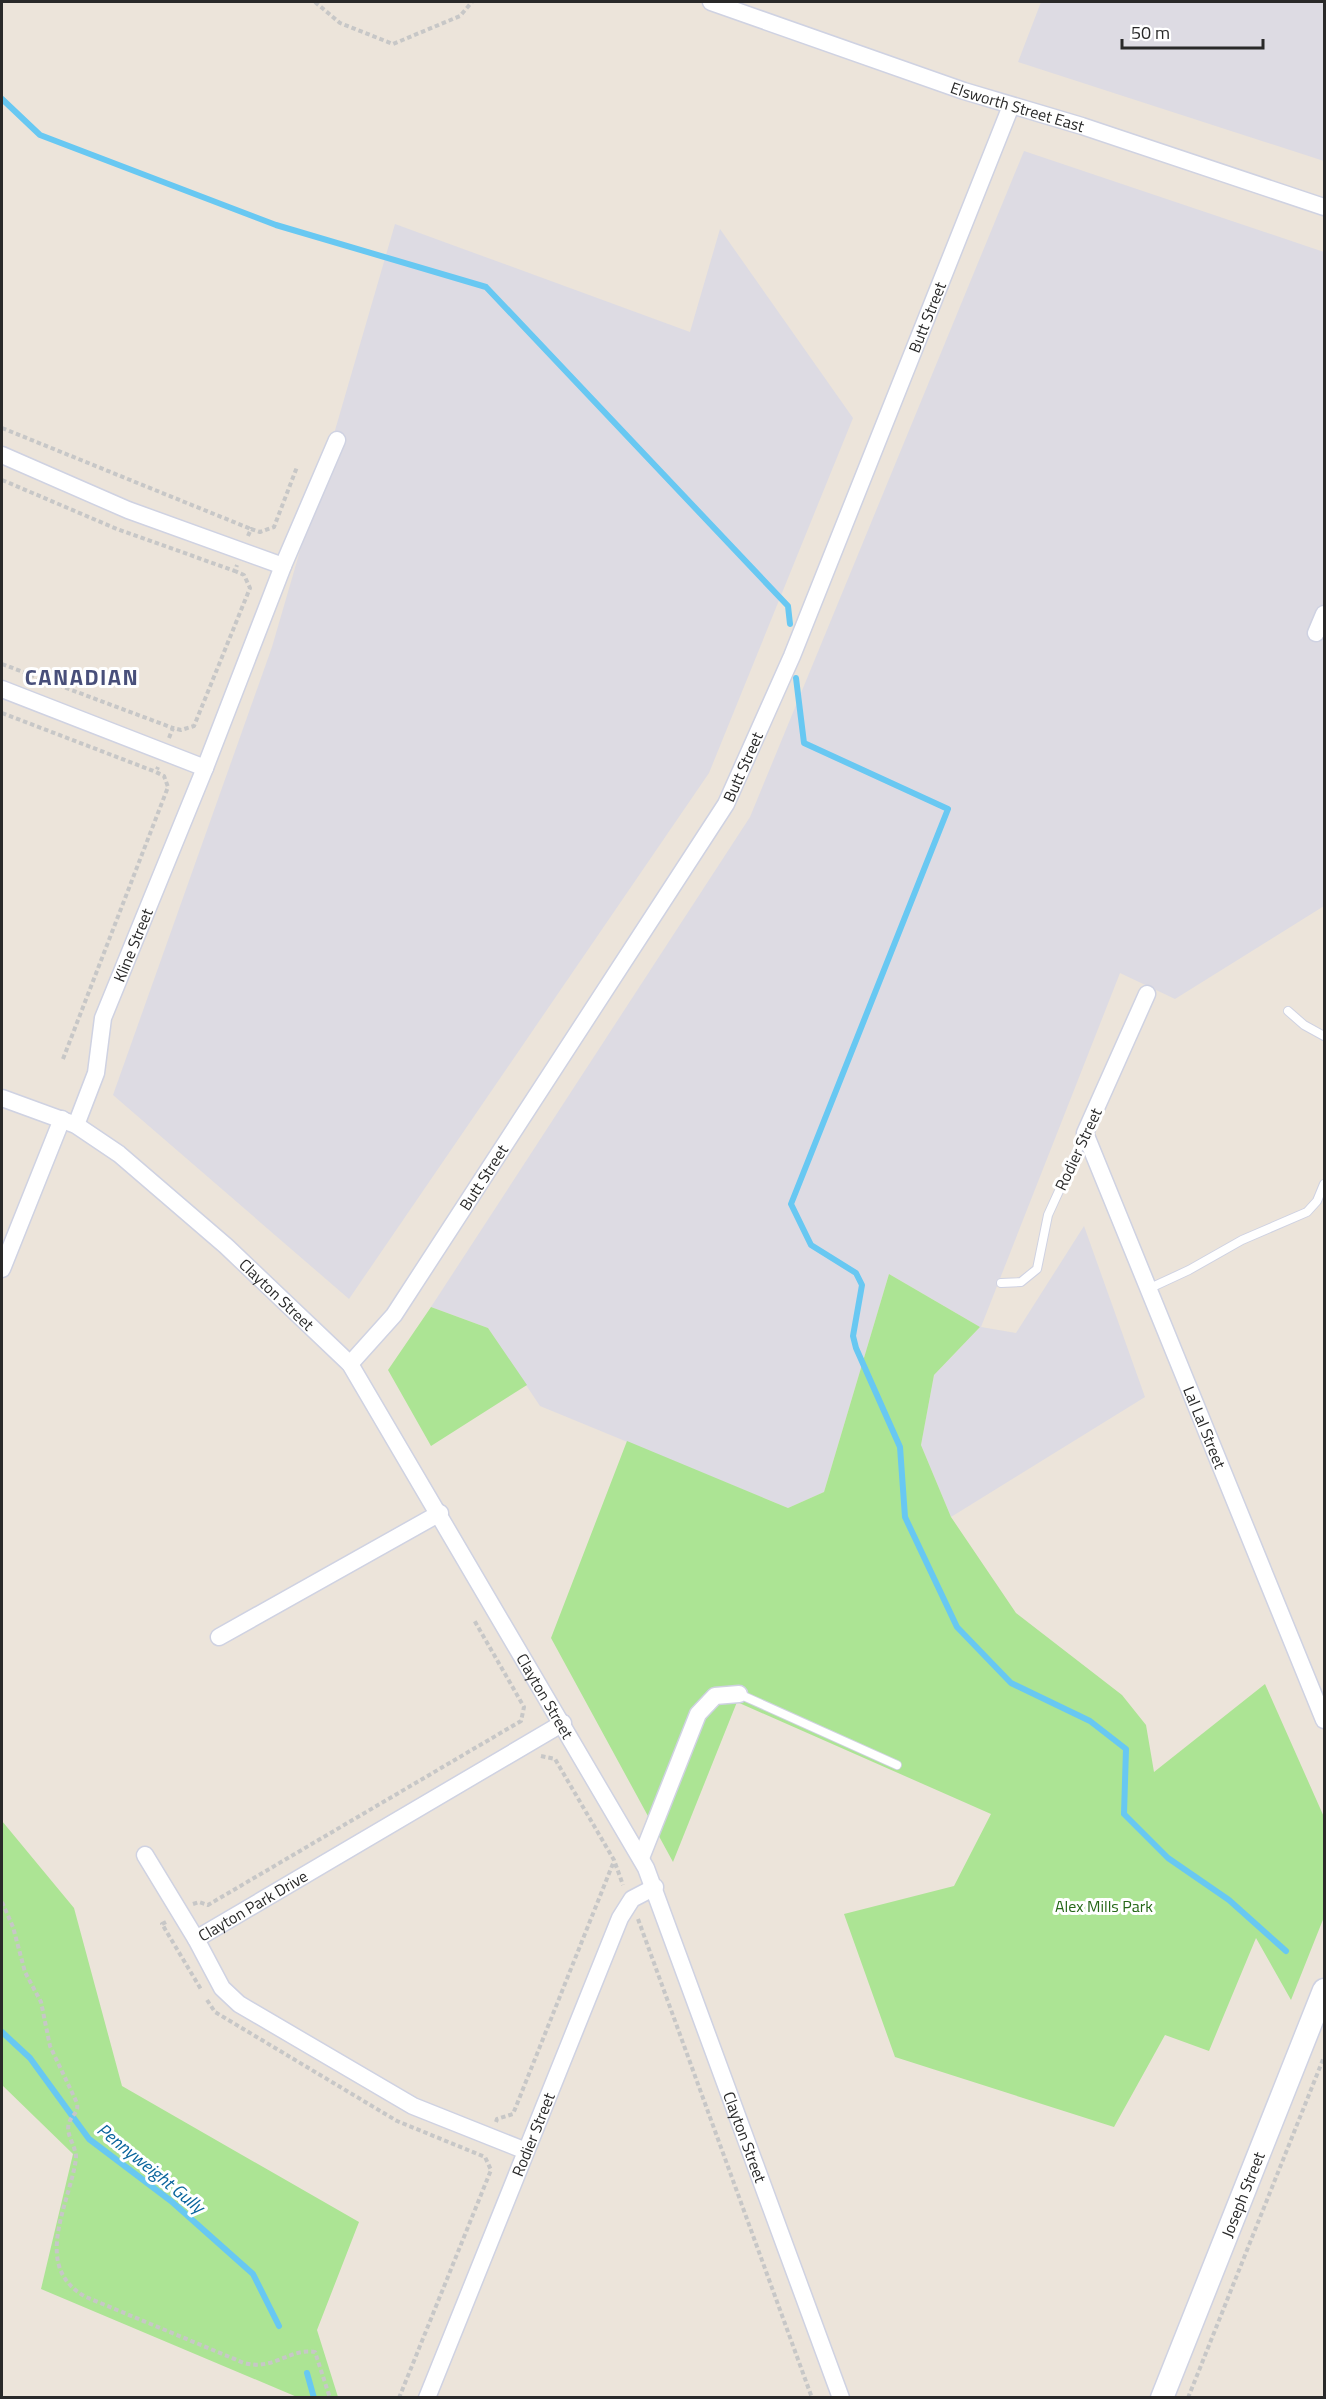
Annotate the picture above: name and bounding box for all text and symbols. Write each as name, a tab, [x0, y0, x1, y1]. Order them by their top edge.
scale bar	[1122, 12, 1263, 50]
text: 50 m	[1131, 19, 1170, 46]
street label: Elsworth Street East	[947, 75, 1088, 138]
street label: Butt Street	[902, 278, 952, 356]
district label: CANADIAN	[25, 660, 139, 694]
street label: Butt Street	[716, 728, 769, 806]
street label: Kline Street	[107, 904, 159, 986]
street label: Rodier Street	[1048, 1103, 1108, 1194]
street label: Butt Street	[453, 1139, 514, 1215]
street label: Clayton Street	[234, 1253, 320, 1336]
street label: Lal Lal Street	[1177, 1382, 1233, 1473]
street label: Clayton Street	[510, 1649, 580, 1744]
street label: Clayton Park Drive	[193, 1864, 312, 1947]
park label: Alex Mills Park	[1055, 1894, 1153, 1918]
street label: Clayton Street	[717, 2088, 773, 2186]
street label: Rodier Street	[505, 2089, 561, 2180]
water label: Pennyweight Gully	[91, 2116, 212, 2221]
street label: Joseph Street	[1215, 2148, 1271, 2241]

